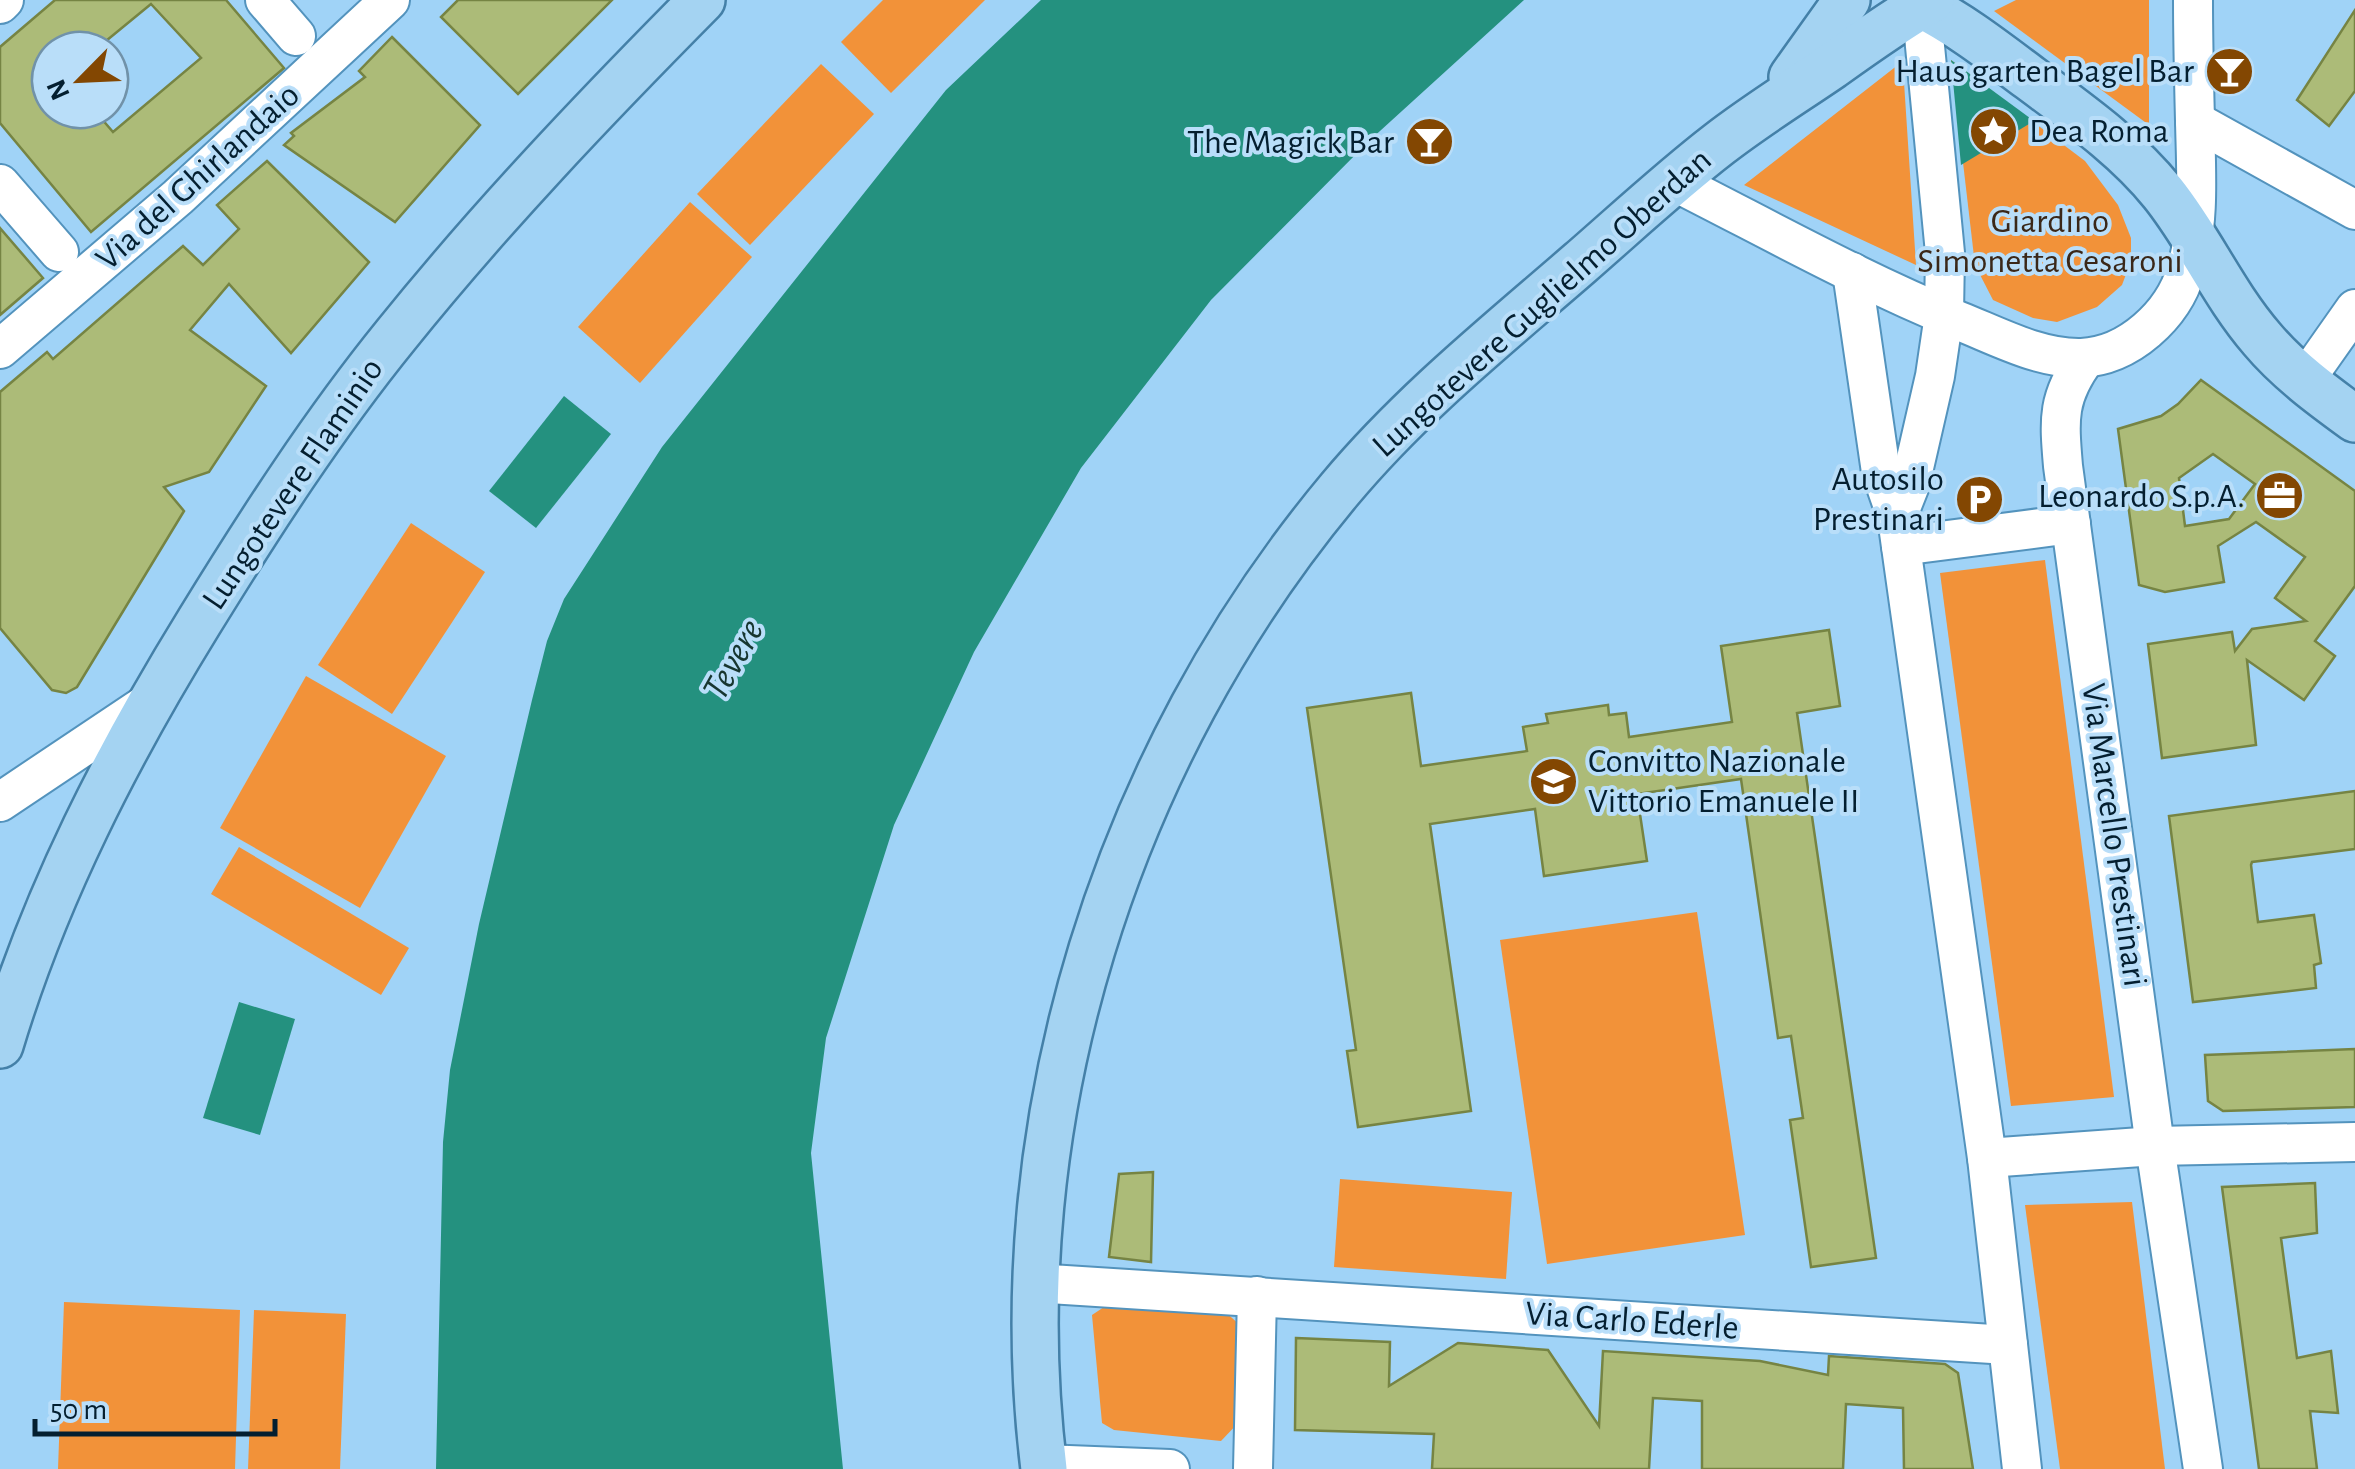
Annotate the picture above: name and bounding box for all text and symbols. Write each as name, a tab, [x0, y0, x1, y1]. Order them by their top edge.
north arrow	[30, 30, 130, 130]
bar icon: Haus garten Bagel Bar	[2203, 45, 2255, 97]
place label: Haus garten Bagel Bar	[1895, 54, 2195, 89]
text: N	[42, 75, 76, 104]
street label: Via del Ghirlandaio	[90, 77, 306, 277]
place icon: Dea Roma	[1968, 105, 2020, 157]
place label: Dea Roma	[2029, 114, 2169, 149]
bar icon: The Magick Bar	[1403, 116, 1455, 168]
place label: The Magick Bar	[1187, 125, 1395, 160]
street label: Lungotevere Guglielmo Oberdan	[1366, 142, 1718, 464]
park label: Giardino Simonetta Cesaroni	[1917, 204, 2183, 279]
street label: Lungotevere Flaminio	[196, 352, 390, 616]
place label: Autosilo Prestinari	[1813, 462, 1944, 537]
office icon: Leonardo S.p.A.	[2254, 470, 2306, 522]
parking icon: Autosilo Prestinari	[1953, 473, 2005, 525]
place label: Leonardo S.p.A.	[2038, 479, 2245, 514]
water label: Tevere	[697, 613, 771, 707]
street label: Via Marcello Prestinari	[2075, 681, 2153, 989]
place label: Convitto Nazionale Vittorio Emanuele II	[1588, 744, 1859, 819]
school or university icon: Convitto Nazionale Vittorio Emanuele II	[1527, 755, 1579, 807]
street label: Via Carlo Ederle	[1524, 1296, 1740, 1346]
scale bar	[35, 1374, 275, 1436]
text: 50 m	[50, 1395, 107, 1425]

